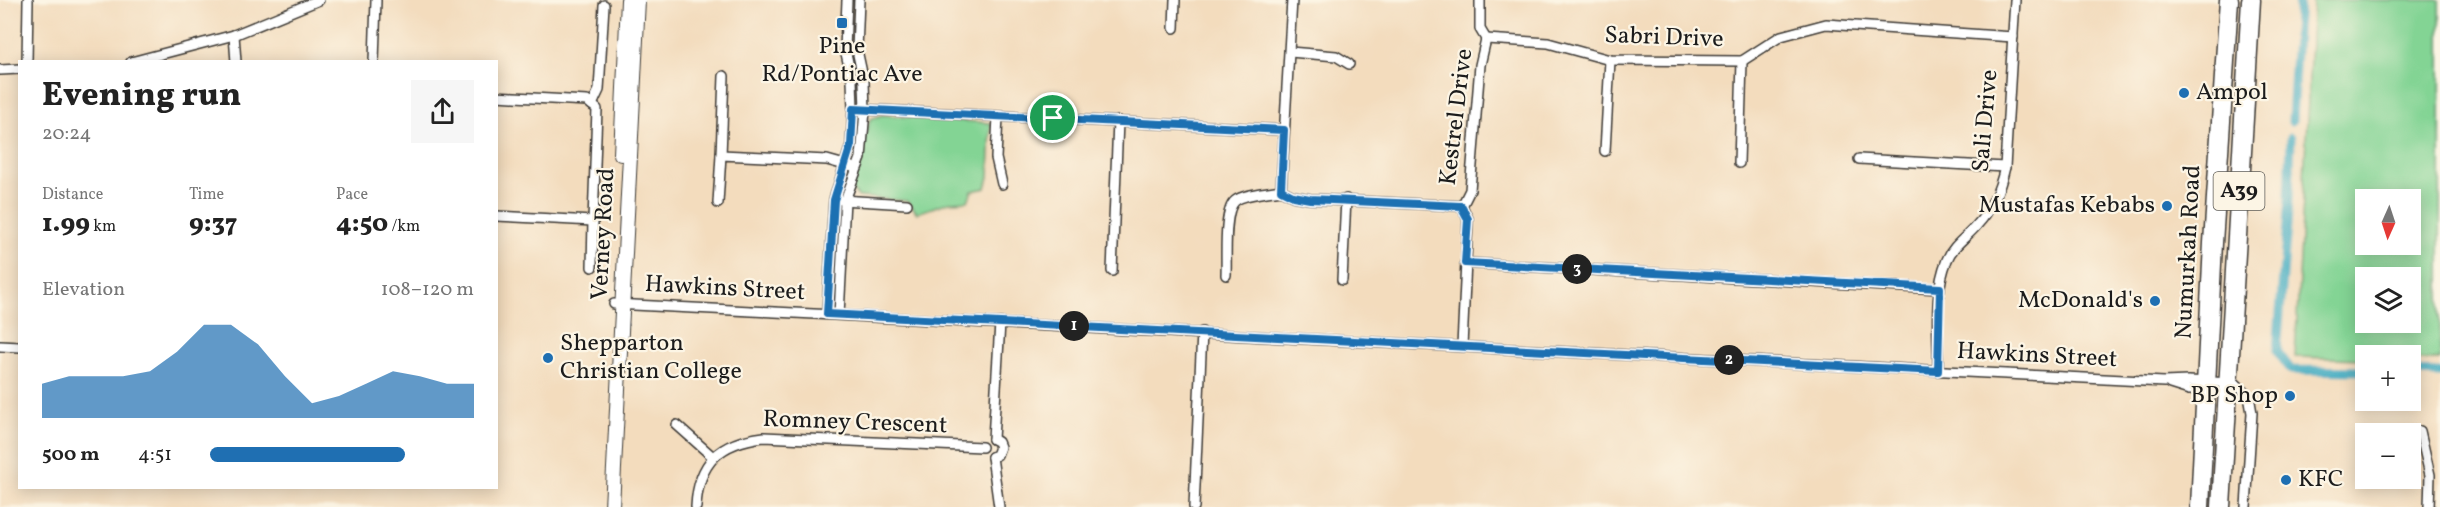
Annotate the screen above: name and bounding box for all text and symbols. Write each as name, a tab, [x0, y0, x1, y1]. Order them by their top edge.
marker: Pine Rd/Pontiac Ave	[835, 16, 849, 30]
street label: Sabri Drive	[1604, 19, 1724, 57]
place label: Pine Rd/Pontiac Ave	[761, 30, 923, 92]
street label: Kestrel Drive	[1432, 47, 1482, 187]
street label: Sali Drive	[1965, 68, 2007, 174]
text: Evening run	[42, 74, 241, 120]
place label: Ampol	[2196, 76, 2268, 110]
button: share	[411, 80, 474, 143]
marker: Ampol	[2177, 86, 2191, 100]
pin	[1027, 92, 1078, 143]
icon: arrive	[1036, 101, 1069, 134]
text: 20:24	[42, 120, 91, 148]
street label: Numurkah Road	[2167, 164, 2211, 340]
street label: Verney Road	[584, 167, 624, 301]
road number: A39	[2214, 172, 2264, 210]
text: Distance	[42, 184, 103, 206]
text: Time	[189, 184, 224, 206]
text: Pace	[336, 184, 368, 206]
place label: Mustafas Kebabs	[1979, 189, 2155, 223]
north arrow	[2355, 189, 2421, 255]
map controls	[2355, 189, 2421, 489]
marker: Mustafas Kebabs	[2160, 199, 2174, 213]
text: 1.99	[42, 206, 90, 242]
text: 9:37	[189, 206, 237, 242]
text: 4:50	[336, 206, 388, 242]
text: km	[90, 216, 116, 238]
text: /km	[388, 216, 420, 238]
pin: 3	[1562, 254, 1592, 284]
text: 3	[1573, 258, 1581, 280]
button: layers	[2355, 267, 2421, 333]
street label: Hawkins Street	[644, 268, 806, 310]
text: Elevation	[42, 276, 125, 304]
text: 108–120 m	[381, 276, 474, 304]
place label: McDonald's	[2018, 284, 2143, 318]
marker: McDonald's	[2148, 294, 2162, 308]
pin: 1	[1059, 311, 1089, 341]
text: 1	[1071, 315, 1077, 337]
place label: Shepparton Christian College	[560, 327, 742, 389]
street label: Hawkins Street	[1956, 335, 2118, 377]
pin: 2	[1714, 345, 1744, 375]
button: +	[2355, 345, 2421, 411]
text: 2	[1725, 349, 1733, 371]
marker: Shepparton Christian College	[541, 351, 555, 365]
place label: BP Shop	[2190, 379, 2278, 413]
marker: BP Shop	[2283, 389, 2297, 403]
street label: Romney Crescent	[762, 403, 948, 443]
button: −	[2355, 423, 2421, 489]
text: 500 m	[42, 441, 100, 469]
text: 4:51	[138, 441, 172, 469]
place label: KFC	[2298, 463, 2343, 497]
marker: KFC	[2279, 473, 2293, 487]

